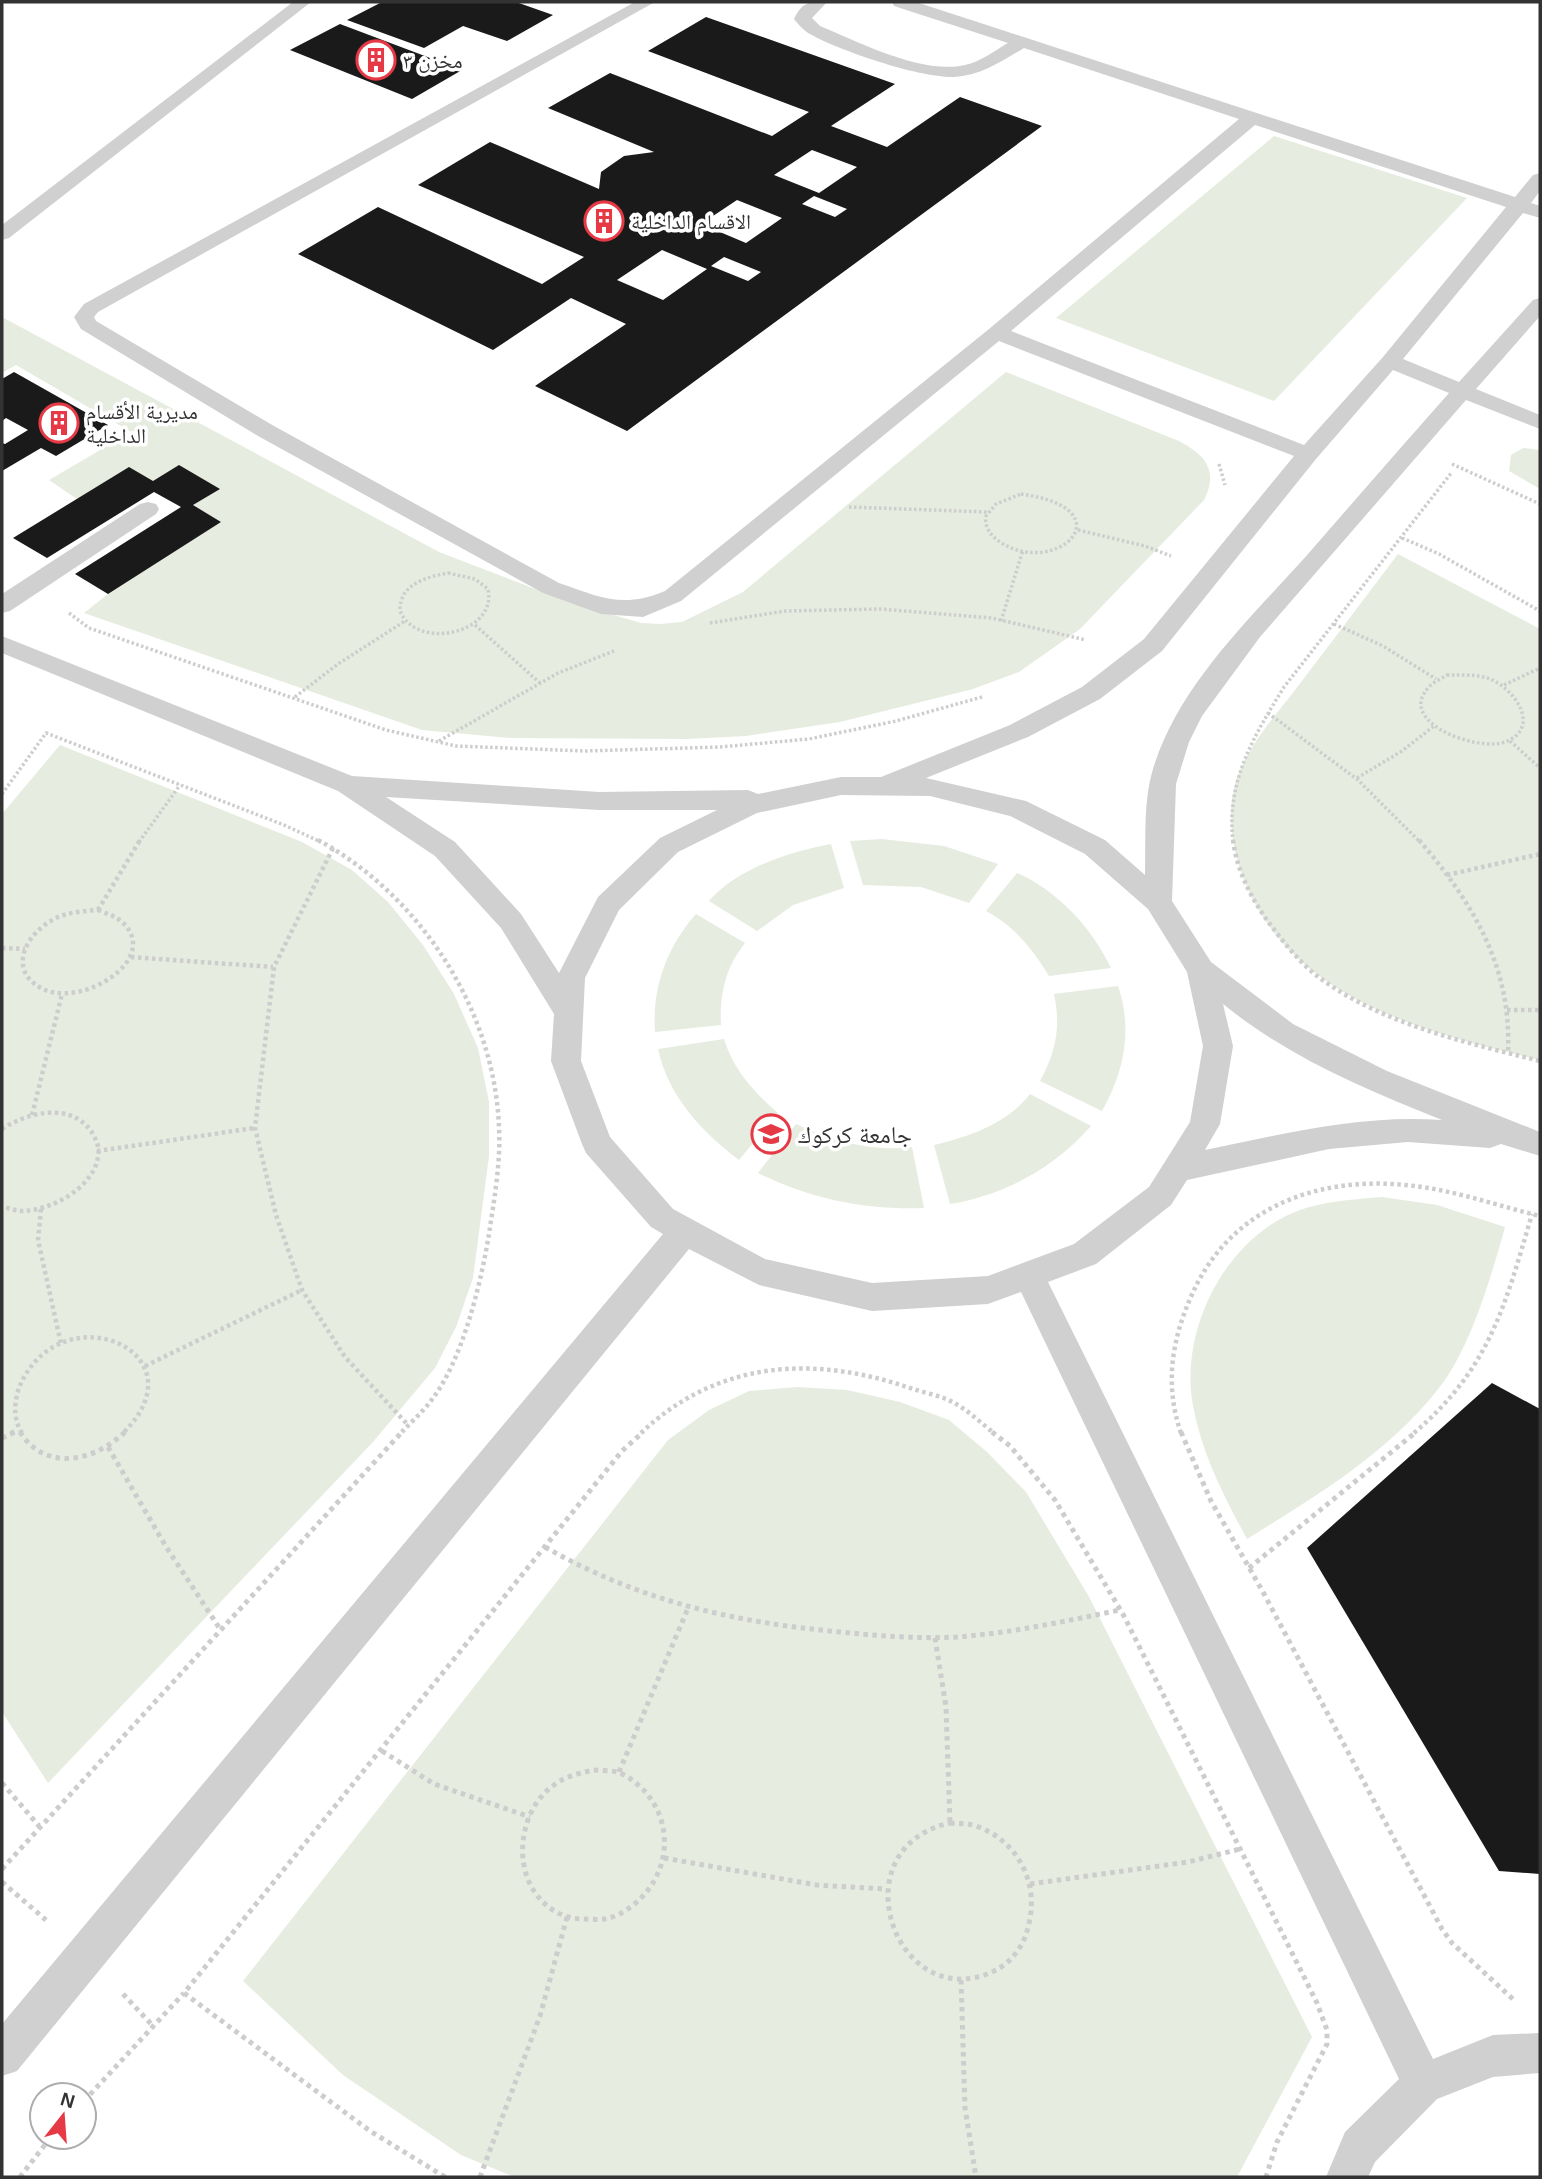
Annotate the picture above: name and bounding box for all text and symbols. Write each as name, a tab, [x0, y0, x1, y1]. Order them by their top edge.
building icon: مخزن ٣	[355, 39, 397, 81]
place label: مخزن ٣	[403, 49, 463, 73]
building icon: الاقسام الداخلية	[583, 200, 625, 242]
place label: الاقسام الداخلية	[631, 210, 751, 236]
place label: مديرية الأقسام الداخلية	[86, 400, 198, 447]
building icon: مديرية الأقسام الداخلية	[38, 402, 80, 444]
school or university icon: جامعة كركوك	[750, 1113, 792, 1155]
place label: جامعة كركوك	[798, 1121, 912, 1148]
north arrow	[28, 2081, 98, 2151]
text: N	[58, 2088, 77, 2112]

